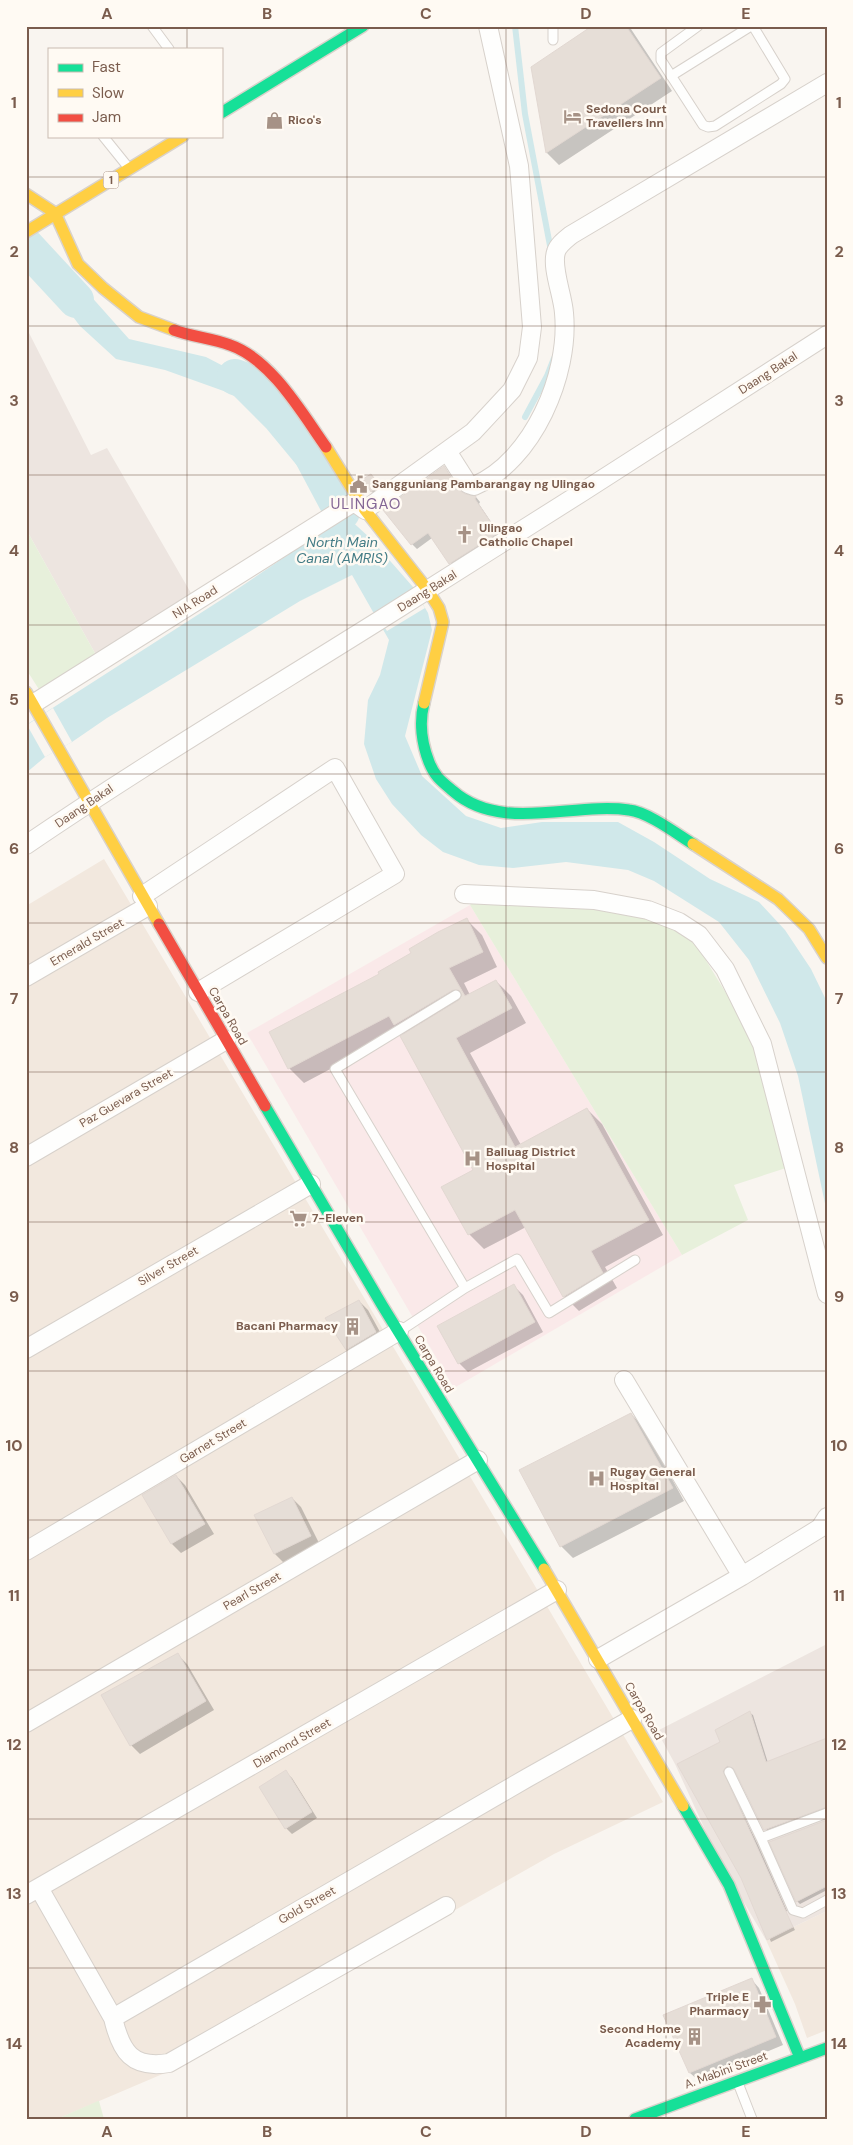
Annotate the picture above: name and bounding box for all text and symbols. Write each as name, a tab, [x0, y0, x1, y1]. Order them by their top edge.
text: A	[101, 3, 113, 24]
text: B	[262, 3, 272, 24]
text: C	[420, 3, 432, 24]
text: D	[580, 3, 592, 24]
text: E	[741, 3, 751, 24]
legend	[48, 48, 222, 138]
text: Fast	[92, 57, 121, 77]
text: Slow	[92, 83, 125, 103]
text: 1	[11, 92, 17, 113]
text: 1	[836, 92, 842, 113]
place label: Sedona Court Travellers Inn	[586, 101, 667, 131]
hotel icon: Sedona Court Travellers Inn	[562, 106, 582, 126]
text: Jam	[92, 107, 121, 127]
shop icon: Rico's	[264, 110, 284, 130]
place label: Rico's	[288, 112, 322, 128]
road number: 1	[104, 172, 118, 188]
text: 2	[9, 241, 19, 262]
text: 2	[834, 241, 844, 262]
street label: Daang Bakal	[736, 348, 800, 398]
text: 3	[9, 390, 19, 411]
text: 3	[834, 390, 844, 411]
public building icon: Sangguniang Pambarangay ng Ulingao	[348, 474, 368, 494]
place label: Sangguniang Pambarangay ng Ulingao	[372, 476, 595, 492]
district label: ULINGAO	[331, 494, 401, 514]
place label: Ulingao Catholic Chapel	[479, 520, 573, 550]
church icon: Ulingao Catholic Chapel	[455, 525, 475, 545]
water label: North Main Canal (AMRIS)	[296, 533, 388, 567]
text: 4	[9, 540, 19, 561]
text: 4	[834, 540, 844, 561]
street label: Daang Bakal	[394, 566, 460, 616]
street label: NIA Road	[169, 582, 221, 622]
text: 5	[9, 689, 19, 710]
text: 5	[834, 689, 844, 710]
street label: Daang Bakal	[52, 781, 116, 831]
text: 6	[9, 838, 19, 859]
text: 6	[834, 838, 844, 859]
street label: Emerald Street	[47, 914, 127, 970]
street label: Carpa Road	[205, 984, 251, 1048]
text: 7	[10, 988, 19, 1009]
text: 7	[835, 988, 844, 1009]
street label: Paz Guevara Street	[76, 1065, 176, 1131]
text: 8	[9, 1137, 19, 1158]
text: 8	[834, 1137, 844, 1158]
place label: Baliuag District Hospital	[486, 1144, 575, 1174]
hospital icon: Baliuag District Hospital	[462, 1149, 482, 1169]
supermarket icon: 7-Eleven	[288, 1208, 308, 1228]
place label: 7-Eleven	[312, 1210, 364, 1226]
street label: Silver Street	[135, 1242, 201, 1290]
text: 9	[9, 1286, 19, 1307]
text: 9	[834, 1286, 844, 1307]
building icon: Bacani Pharmacy	[342, 1316, 362, 1336]
place label: Bacani Pharmacy	[236, 1318, 339, 1334]
street label: Carpa Road	[410, 1332, 458, 1396]
street label: Garnet Street	[177, 1415, 250, 1467]
text: 10	[5, 1435, 23, 1456]
text: 10	[830, 1435, 848, 1456]
place label: Rugay General Hospital	[610, 1464, 695, 1494]
hospital icon: Rugay General Hospital	[586, 1469, 606, 1489]
street label: Pearl Street	[220, 1568, 284, 1614]
text: 11	[8, 1585, 20, 1606]
text: 11	[833, 1585, 845, 1606]
street label: Carpa Road	[621, 1679, 667, 1743]
street label: Diamond Street	[250, 1714, 334, 1772]
text: 12	[6, 1734, 22, 1755]
text: 12	[831, 1734, 847, 1755]
street label: Gold Street	[275, 1882, 339, 1928]
text: 13	[6, 1883, 22, 1904]
text: 13	[831, 1883, 847, 1904]
place label: Triple E Pharmacy	[689, 1989, 750, 2019]
pharmacy icon: Triple E Pharmacy	[753, 1994, 773, 2014]
place label: Second Home Academy	[599, 2021, 682, 2051]
building icon: Second Home Academy	[685, 2026, 705, 2046]
text: 14	[6, 2033, 22, 2054]
text: 14	[831, 2033, 847, 2054]
street label: A. Mabini Street	[682, 2047, 770, 2092]
text: A	[101, 2121, 113, 2142]
text: B	[262, 2121, 272, 2142]
text: C	[420, 2121, 432, 2142]
text: D	[580, 2121, 592, 2142]
text: E	[741, 2121, 751, 2142]

